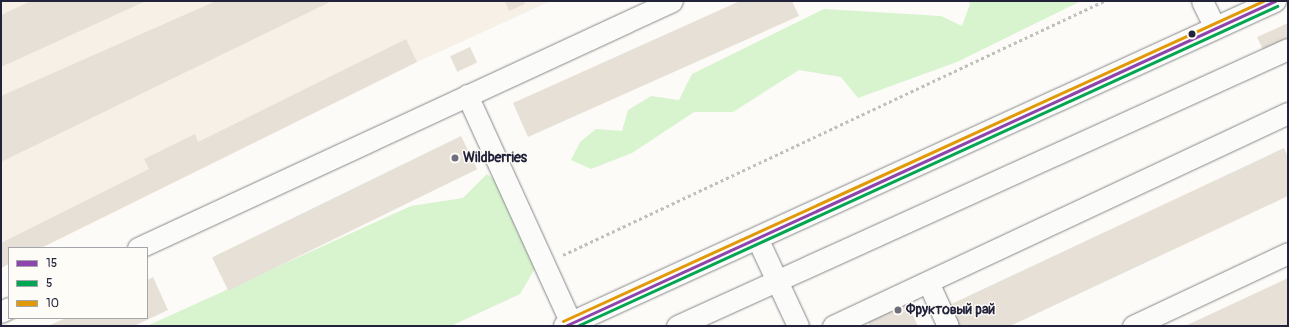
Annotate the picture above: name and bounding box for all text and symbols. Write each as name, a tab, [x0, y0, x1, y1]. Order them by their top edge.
unlabelled marker	[1187, 29, 1197, 39]
place label: Wildberries	[463, 150, 527, 166]
marker: Wildberries	[450, 153, 460, 163]
legend	[8, 247, 148, 319]
text: 15	[46, 256, 57, 271]
text: 5	[46, 276, 53, 291]
text: 10	[46, 296, 59, 311]
place label: Фруктовый рай	[906, 302, 995, 318]
marker: Фруктовый рай	[893, 305, 903, 315]

